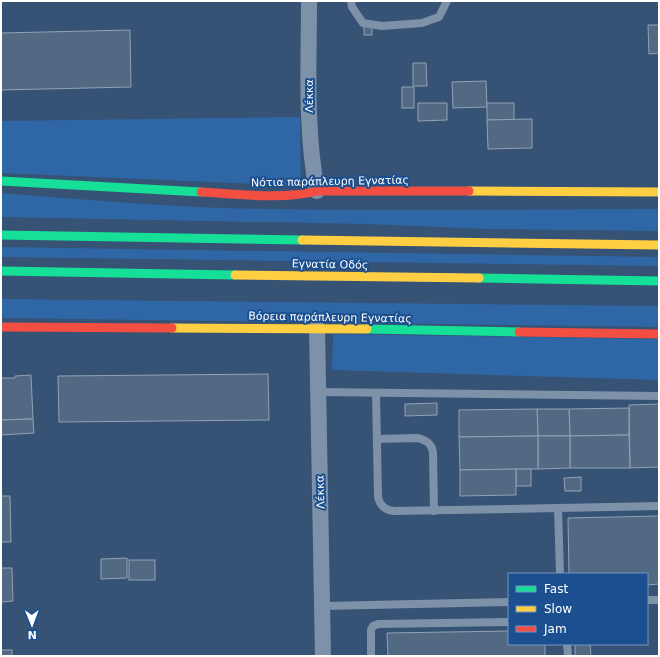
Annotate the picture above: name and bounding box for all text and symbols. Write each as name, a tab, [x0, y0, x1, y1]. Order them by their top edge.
street label: Λέκκα	[303, 79, 316, 113]
street label: Νότια παράπλευρη Εγνατίας	[251, 174, 409, 189]
street label: Εγνατία Οδός	[292, 257, 368, 272]
street label: Βόρεια παράπλευρη Εγνατίας	[248, 310, 412, 325]
street label: Λέκκα	[313, 475, 328, 509]
legend	[508, 573, 648, 645]
text: Fast	[544, 582, 568, 596]
text: Slow	[544, 602, 572, 616]
north arrow	[12, 605, 52, 645]
text: Jam	[543, 622, 567, 636]
text: N	[27, 628, 37, 641]

